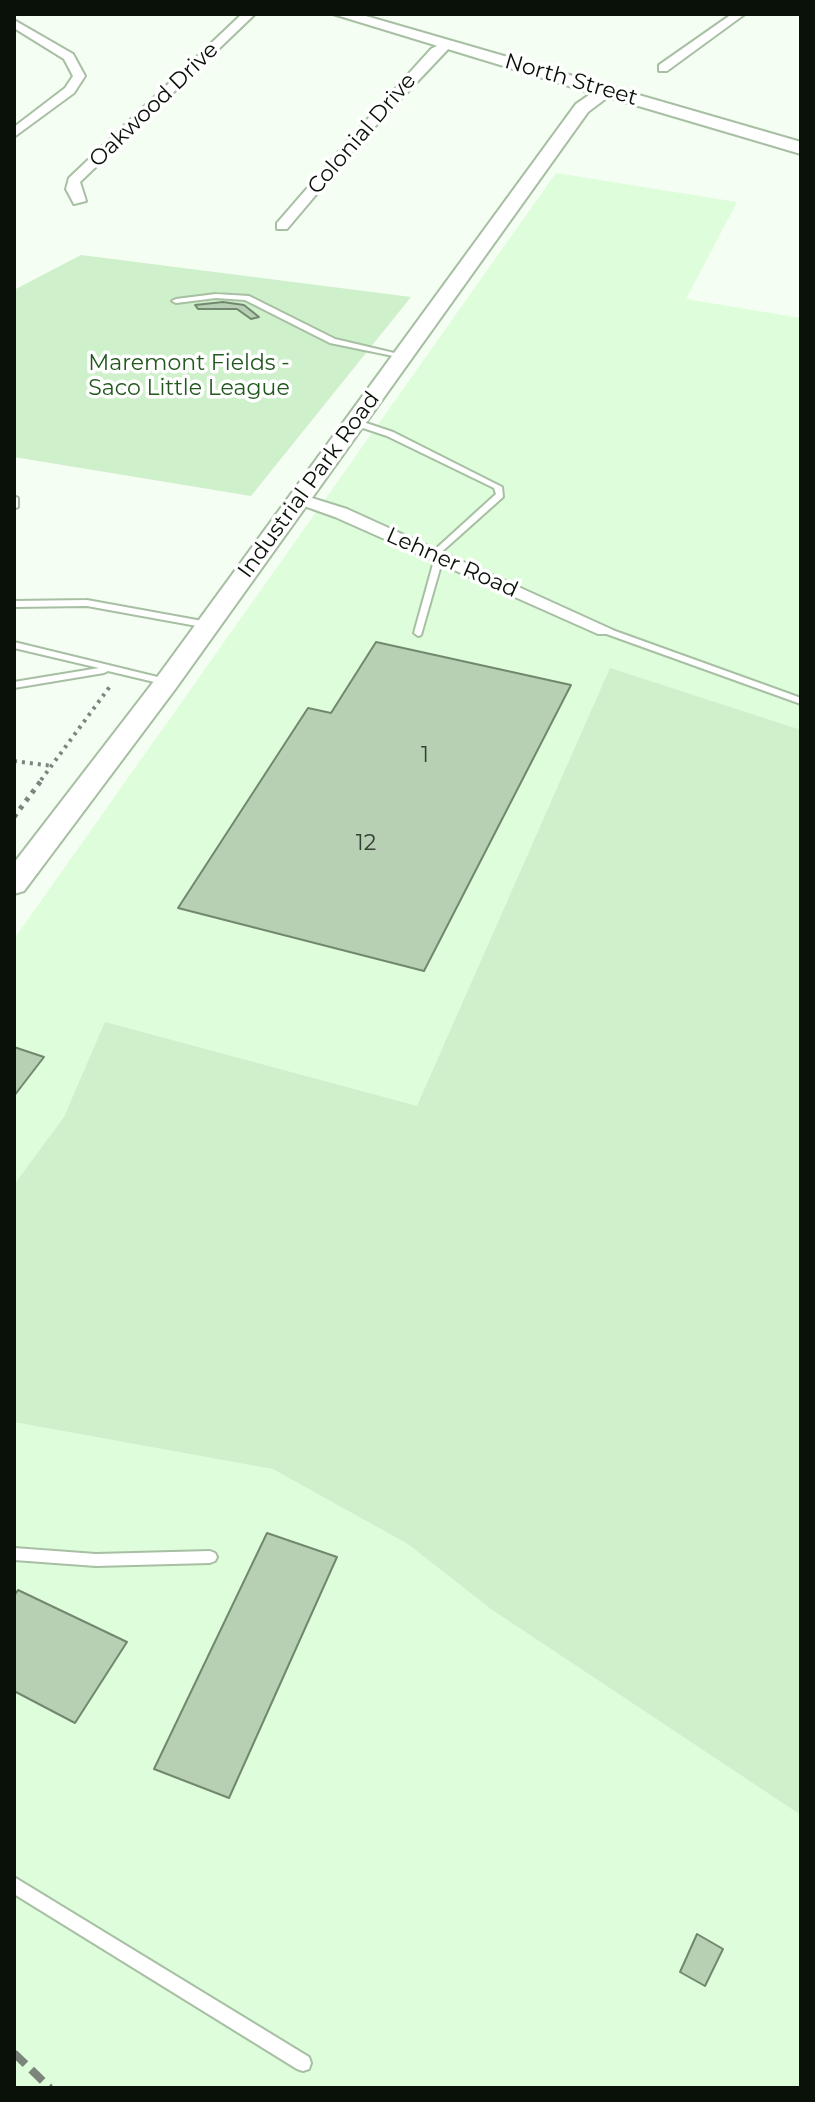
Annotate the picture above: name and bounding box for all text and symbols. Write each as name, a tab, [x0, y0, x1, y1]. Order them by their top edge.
street label: Oakwood Drive	[84, 37, 224, 173]
street label: North Street	[502, 48, 640, 112]
street label: Colonial Drive	[302, 68, 422, 200]
park label: Maremont Fields - Saco Little League	[88, 351, 290, 402]
street label: Industrial Park Road	[233, 387, 385, 583]
street label: Lehner Road	[382, 522, 522, 604]
house number: 1	[421, 743, 429, 769]
house number: 12	[356, 831, 376, 857]

